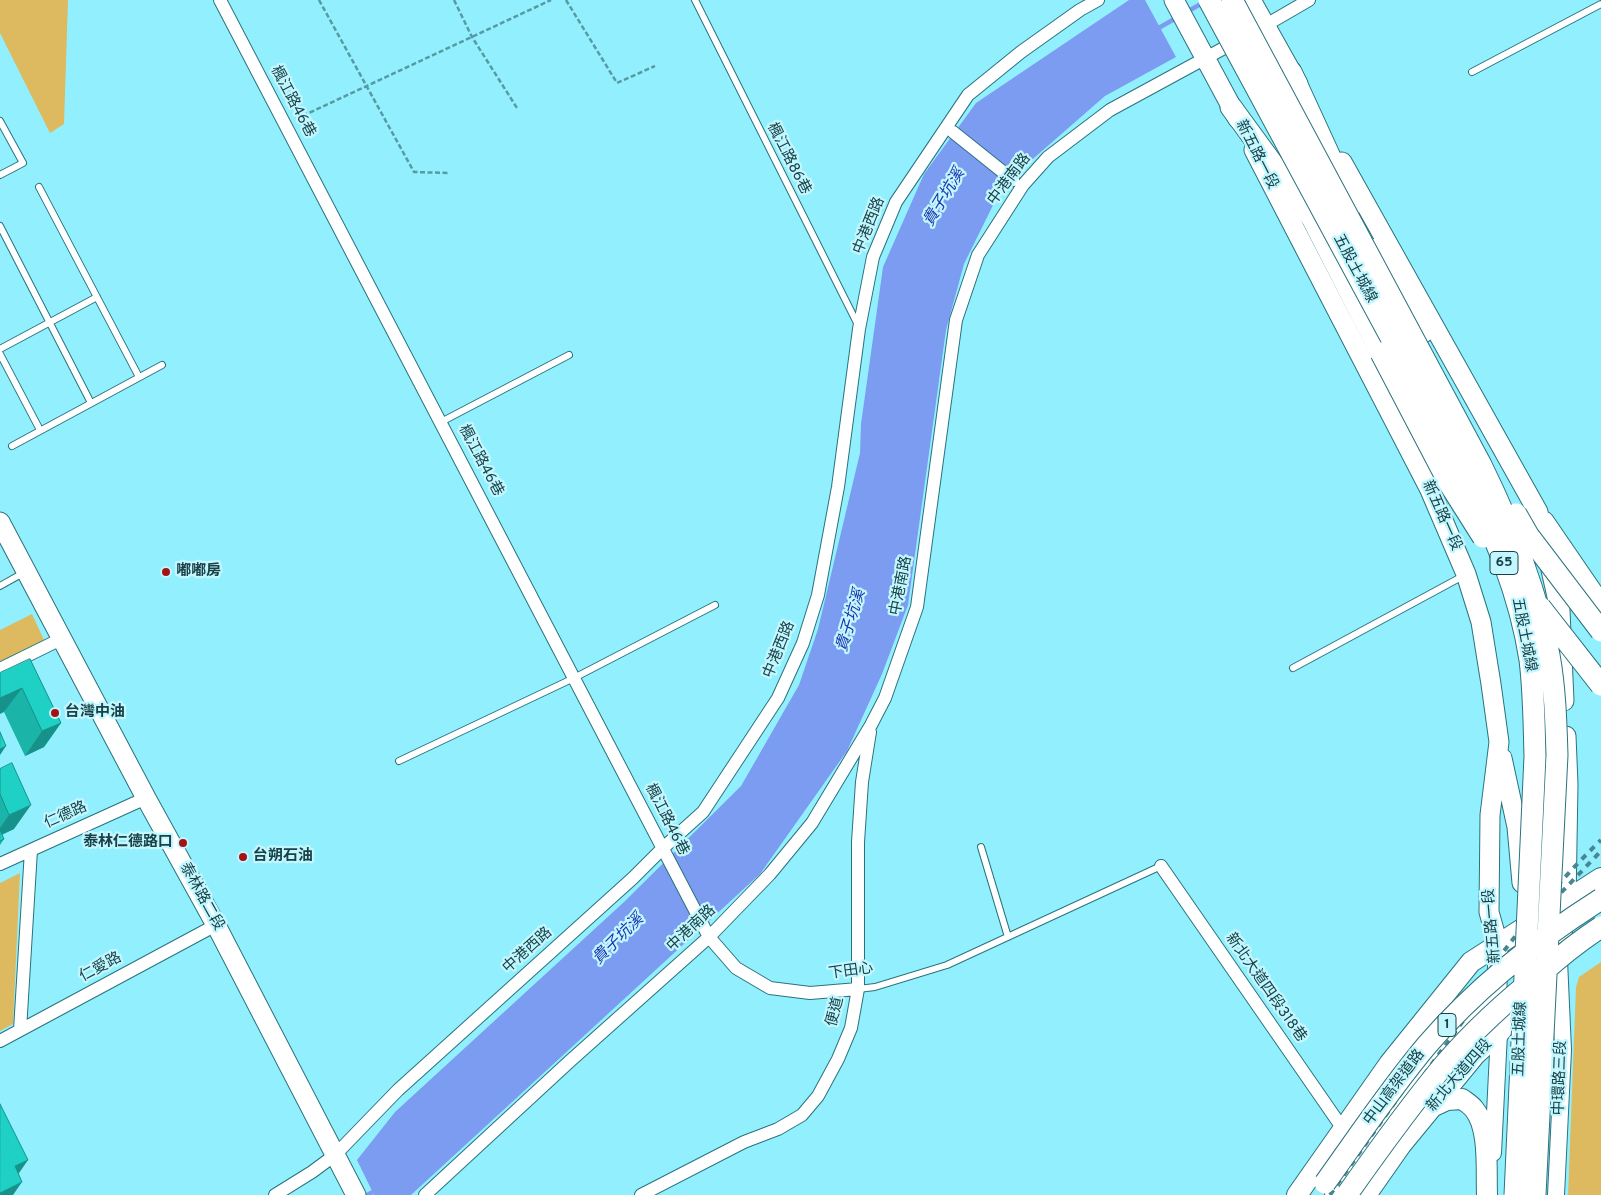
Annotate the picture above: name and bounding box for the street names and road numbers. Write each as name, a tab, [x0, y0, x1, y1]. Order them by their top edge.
street label: 楓江路46巷	[266, 63, 318, 141]
street label: 新五路一段	[1231, 118, 1281, 192]
street label: 楓江路86巷	[762, 120, 814, 198]
street label: 中港南路	[985, 151, 1035, 209]
street label: 中港西路	[850, 195, 890, 257]
street label: 五股土城線	[1328, 232, 1380, 306]
street label: 楓江路46巷	[454, 422, 506, 500]
street label: 新五路一段	[1418, 478, 1464, 554]
road number: 65	[1490, 552, 1518, 574]
street label: 中港南路	[887, 555, 917, 617]
street label: 五股土城線	[1507, 596, 1539, 674]
street label: 中港西路	[760, 619, 800, 681]
street label: 楓江路46巷	[640, 781, 692, 859]
street label: 仁德路	[42, 799, 90, 833]
street label: 泰林路二段	[175, 860, 227, 934]
street label: 新五路一段	[1481, 888, 1505, 964]
street label: 中港南路	[664, 902, 720, 956]
street label: 中港西路	[500, 924, 556, 978]
street label: 新北大道四段318巷	[1221, 930, 1309, 1046]
street label: 仁愛路	[77, 949, 125, 987]
street label: 下田心	[827, 960, 875, 984]
street label: 便道	[824, 995, 848, 1029]
street label: 五股土城線	[1511, 1001, 1531, 1077]
road number: 1	[1438, 1014, 1456, 1036]
street label: 新北大道四段	[1424, 1036, 1496, 1116]
street label: 中環路三段	[1551, 1040, 1571, 1116]
street label: 中山高架道路	[1361, 1047, 1429, 1129]

